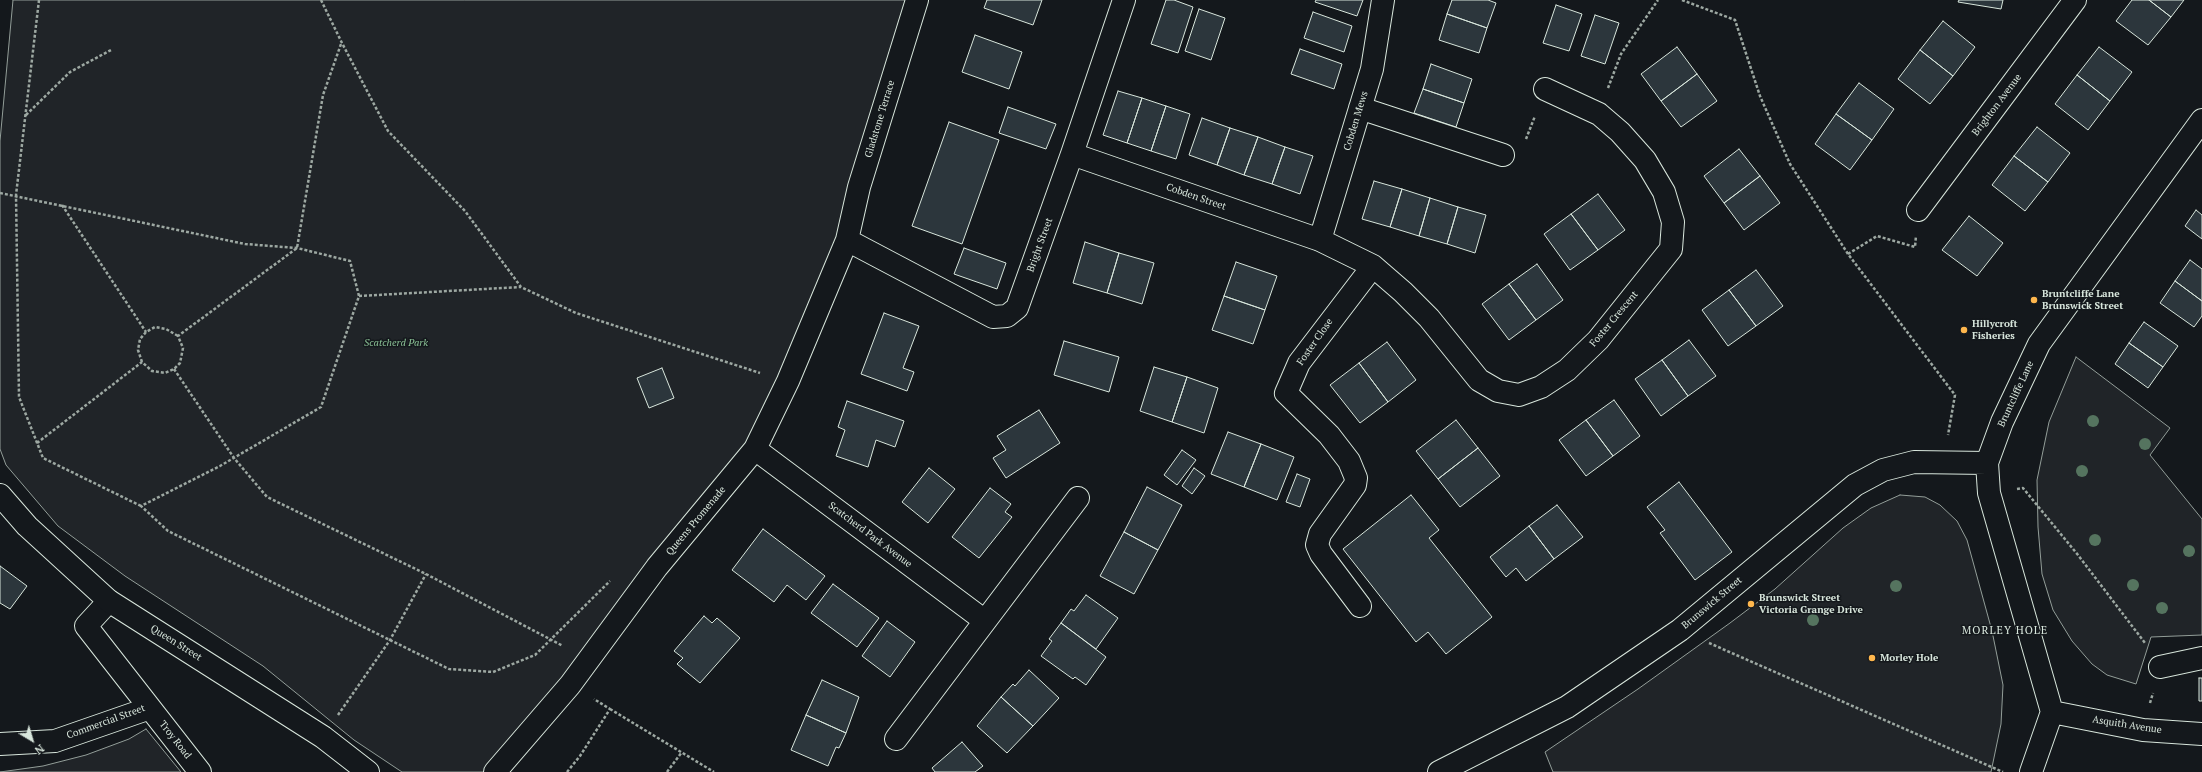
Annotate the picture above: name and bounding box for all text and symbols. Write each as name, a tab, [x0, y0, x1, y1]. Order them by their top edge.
street label: Brighton Avenue	[1970, 72, 2024, 138]
street label: Gladstone Terrace	[863, 79, 897, 159]
street label: Cobden Mews	[1341, 90, 1371, 152]
street label: Cobden Street	[1164, 181, 1228, 213]
street label: Bright Street	[1025, 216, 1055, 274]
place label: Bruntcliffe Lane Brunswick Street	[2042, 288, 2123, 312]
street label: Foster Crescent	[1587, 289, 1641, 349]
marker: Bruntcliffe Lane Brunswick Street	[2029, 295, 2039, 305]
street label: Foster Close	[1294, 316, 1336, 368]
place label: Hillycroft Fisheries	[1972, 318, 2018, 342]
marker: Hillycroft Fisheries	[1959, 325, 1969, 335]
park label: Scatcherd Park	[364, 337, 428, 349]
street label: Bruntcliffe Lane	[1995, 359, 2037, 429]
street label: Queens Promenade	[664, 484, 728, 558]
street label: Scatcherd Park Avenue	[826, 500, 914, 570]
street label: Brunswick Street	[1679, 574, 1745, 632]
place label: Brunswick Street Victoria Grange Drive	[1759, 592, 1863, 616]
marker: Brunswick Street Victoria Grange Drive	[1746, 599, 1756, 609]
street label: Queen Street	[148, 622, 204, 664]
district label: MORLEY HOLE	[1962, 624, 2048, 638]
place label: Morley Hole	[1880, 652, 1938, 664]
marker: Morley Hole	[1867, 653, 1877, 663]
street label: Commercial Street	[65, 702, 147, 742]
street label: Asquith Avenue	[2091, 714, 2163, 736]
street label: Troy Road	[156, 719, 194, 761]
north arrow	[12, 720, 52, 760]
text: N	[32, 741, 47, 758]

